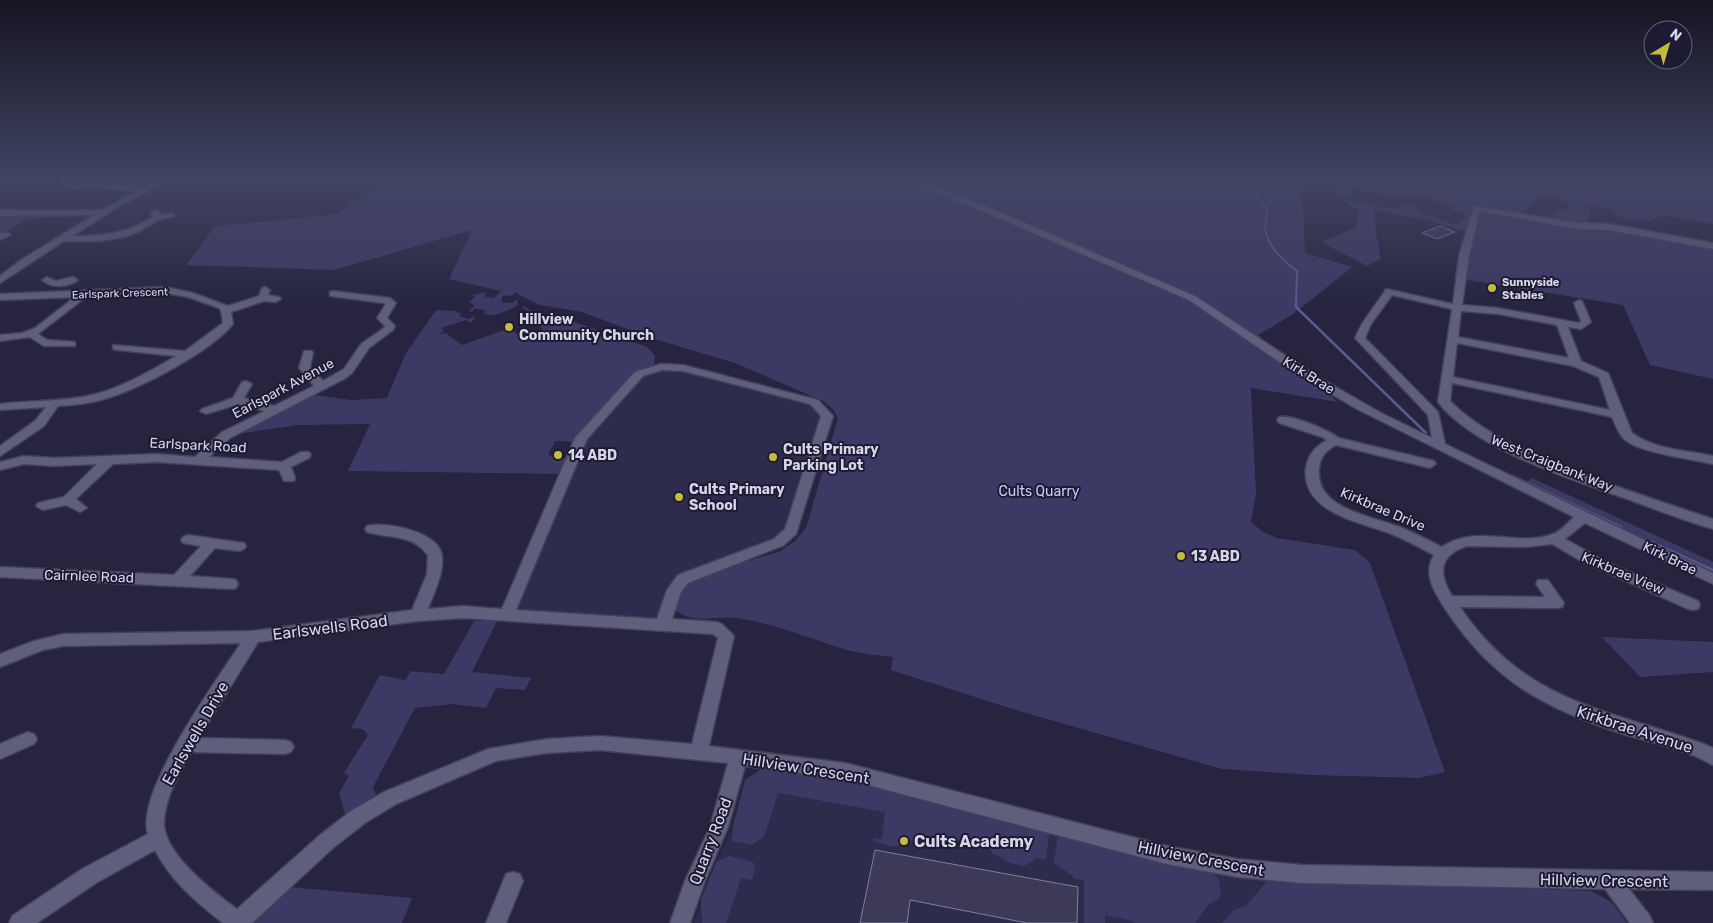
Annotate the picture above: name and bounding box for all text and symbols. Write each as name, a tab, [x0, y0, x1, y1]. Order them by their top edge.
north arrow	[1643, 20, 1693, 70]
text: N	[1666, 25, 1685, 45]
place label: Sunnyside Stables	[1502, 276, 1560, 302]
marker: Sunnyside Stables	[1486, 282, 1498, 294]
street label: Earlspark Crescent	[72, 285, 169, 302]
place label: Hillview Community Church	[519, 311, 654, 344]
marker: Hillview Community Church	[503, 321, 515, 333]
street label: Kirk Brae	[1280, 353, 1338, 398]
street label: Earlspark Avenue	[230, 354, 337, 422]
street label: West Craigbank Way	[1488, 431, 1615, 496]
street label: Earlspark Road	[149, 434, 247, 457]
place label: Cults Primary Parking Lot	[783, 441, 879, 474]
place label: 14 ABD	[568, 447, 617, 464]
marker: 14 ABD	[552, 449, 564, 461]
marker: Cults Primary Parking Lot	[767, 451, 779, 463]
place label: Cults Primary School	[689, 481, 785, 514]
park label: Cults Quarry	[998, 483, 1080, 500]
street label: Kirkbrae Drive	[1338, 484, 1428, 535]
marker: Cults Primary School	[673, 491, 685, 503]
street label: Kirk Brae	[1640, 538, 1700, 579]
place label: 13 ABD	[1191, 548, 1240, 565]
street label: Kirkbrae View	[1579, 548, 1667, 598]
marker: 13 ABD	[1175, 550, 1187, 562]
street label: Cairnlee Road	[44, 566, 134, 587]
street label: Earlswells Road	[271, 611, 389, 644]
street label: Earlswells Drive	[158, 678, 233, 788]
street label: Kirkbrae Avenue	[1575, 702, 1695, 757]
street label: Hillview Crescent	[741, 749, 871, 788]
street label: Quarry Road	[685, 795, 736, 887]
place label: Cults Academy	[914, 832, 1034, 851]
marker: Cults Academy	[898, 835, 910, 847]
street label: Hillview Crescent	[1136, 837, 1266, 880]
street label: Hillview Crescent	[1540, 870, 1668, 891]

